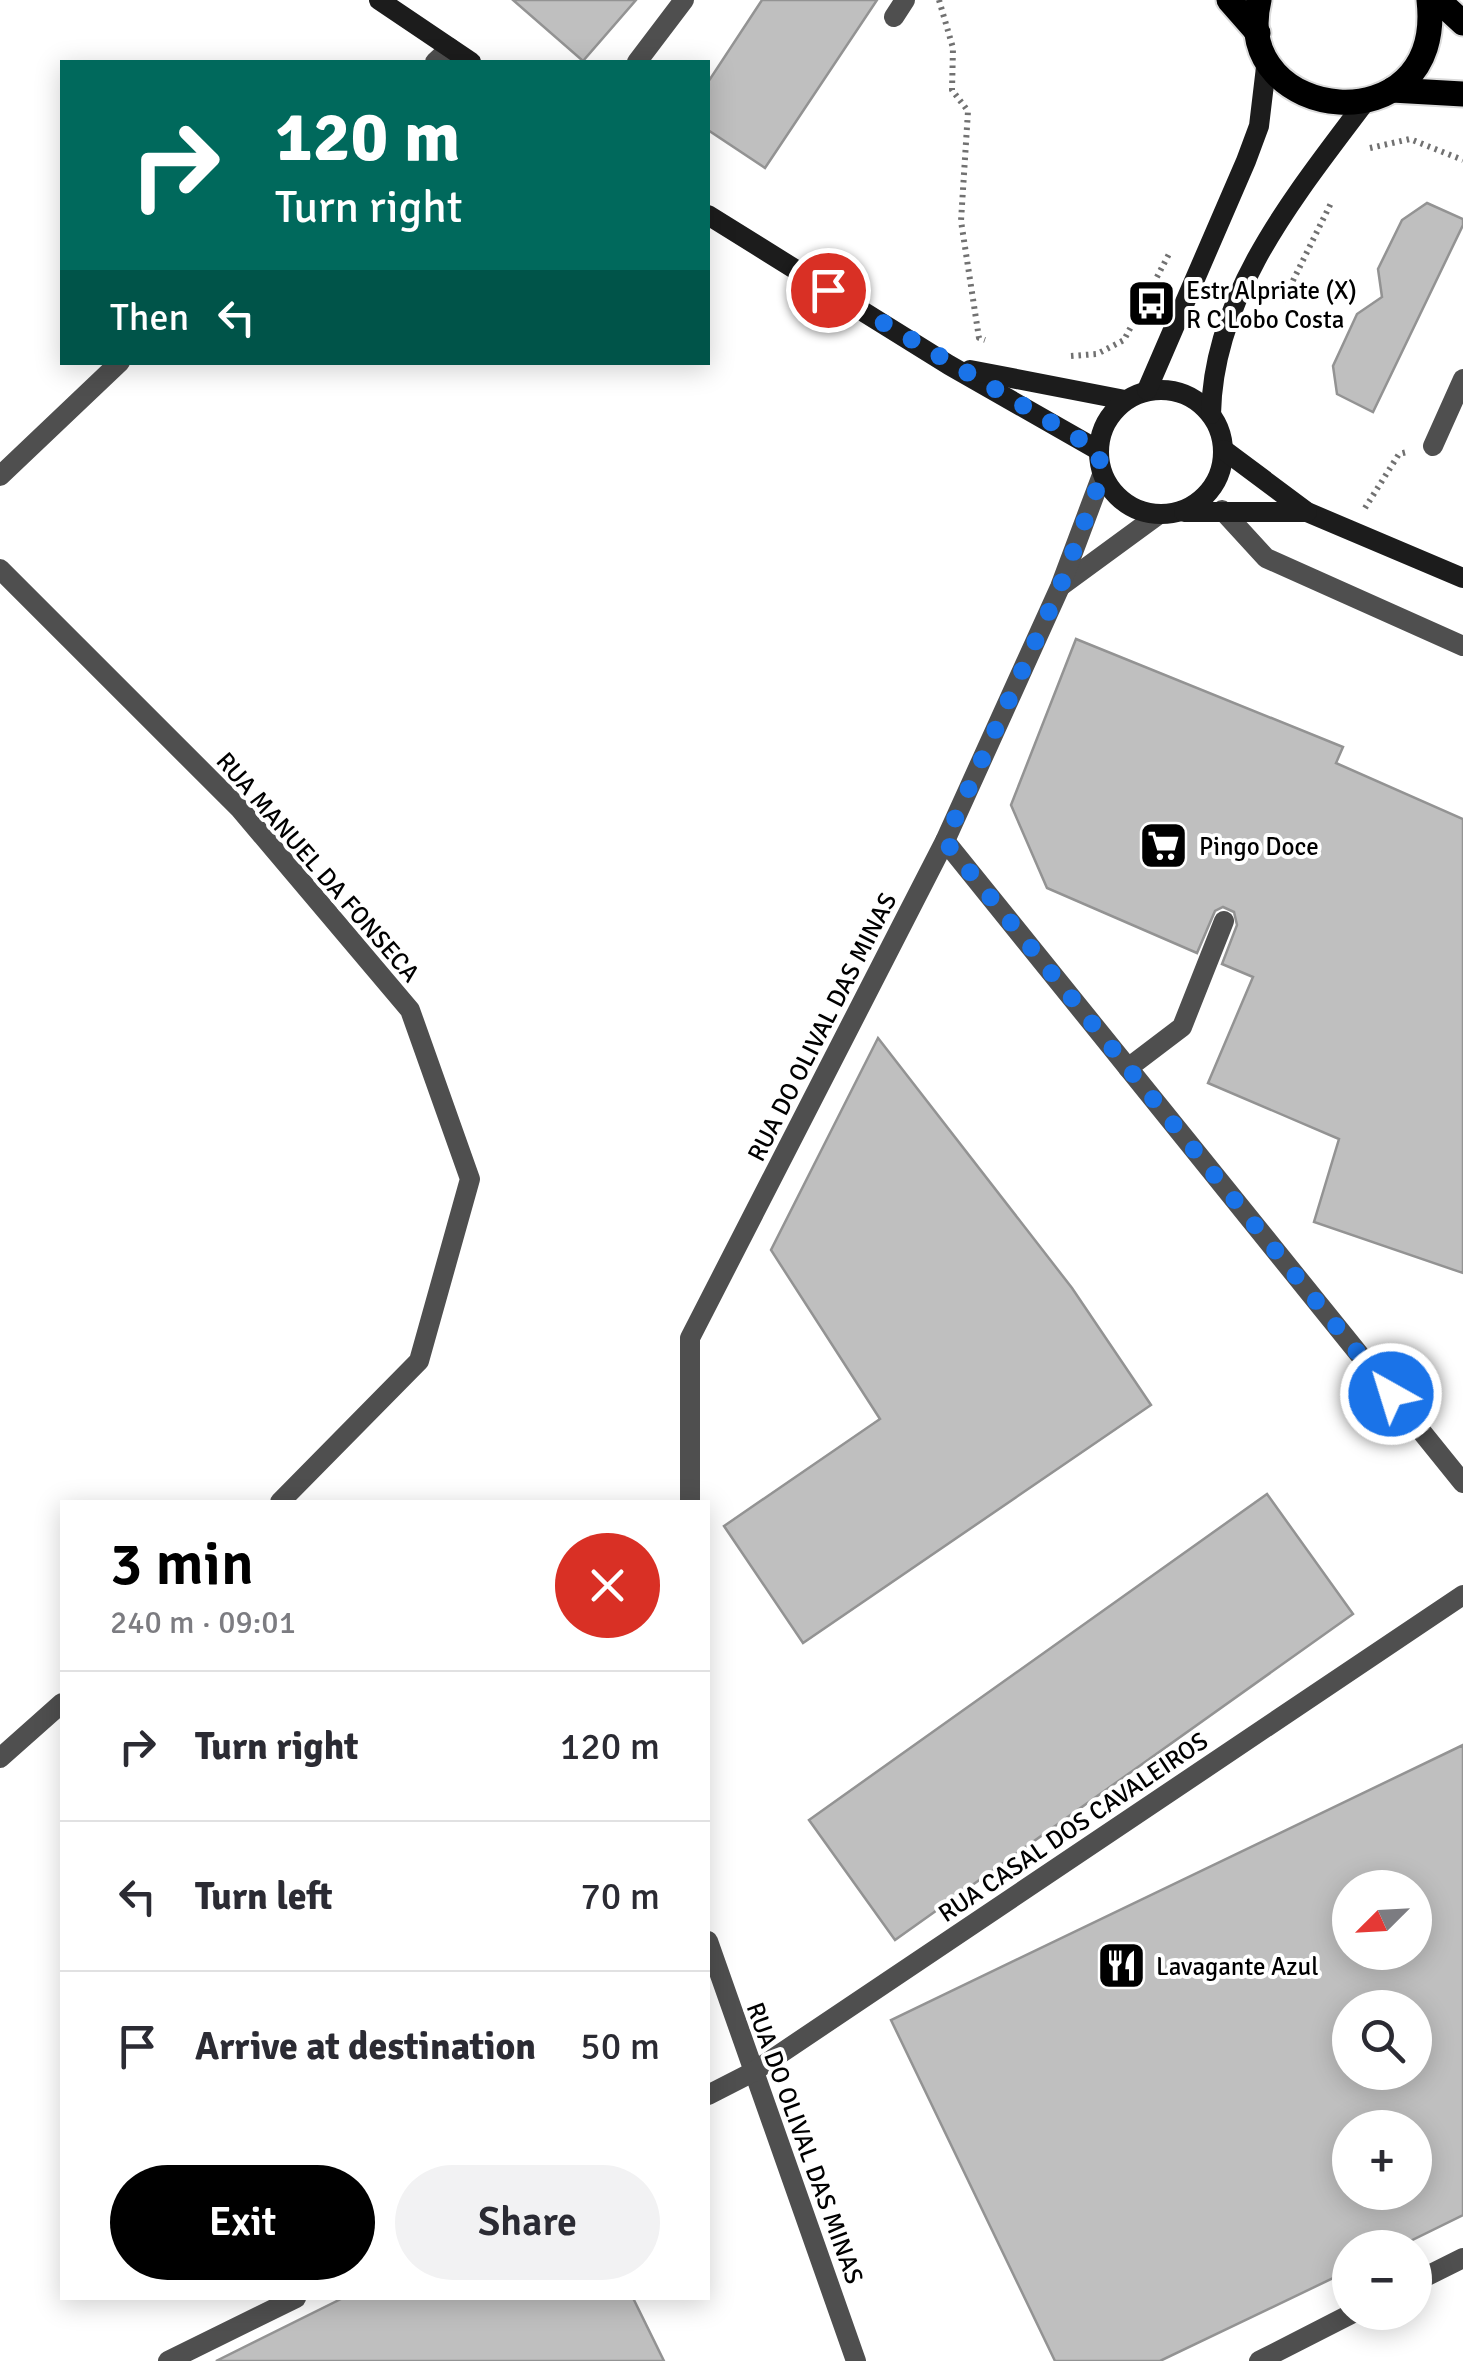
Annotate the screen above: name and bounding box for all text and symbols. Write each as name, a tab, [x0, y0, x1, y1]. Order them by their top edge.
text: 120 m	[275, 94, 460, 180]
icon: right	[110, 100, 240, 230]
text: Turn right	[275, 180, 463, 235]
pin	[786, 248, 871, 333]
icon: arrive	[801, 263, 856, 318]
place label: Estr Alpriate (X) R C Lobo Costa	[1186, 275, 1357, 335]
bus stop icon: Estr Alpriate (X) R C Lobo Costa	[1125, 278, 1177, 330]
icon: left	[209, 290, 264, 345]
text: Then	[110, 294, 189, 341]
street label: RUA MANUEL DA FONSECA	[210, 746, 426, 988]
supermarket icon: Pingo Doce	[1138, 820, 1190, 872]
place label: Pingo Doce	[1199, 831, 1319, 862]
street label: RUA DO OLIVAL DAS MINAS	[741, 887, 903, 1167]
position arrow	[1339, 1342, 1443, 1446]
text: 3 min	[110, 1528, 254, 1602]
button: close	[555, 1533, 660, 1638]
text: 240 m · 09:01	[110, 1603, 296, 1642]
icon: right	[110, 1719, 165, 1774]
text: Turn right	[195, 1723, 359, 1770]
text: 120 m	[560, 1723, 660, 1770]
street label: RUA CASAL DOS CAVALEIROS	[932, 1725, 1214, 1929]
icon: left	[110, 1869, 165, 1924]
north arrow	[1332, 1870, 1432, 1970]
map controls	[1332, 1870, 1432, 2330]
text: Turn left	[195, 1873, 333, 1920]
text: 70 m	[580, 1873, 660, 1920]
restaurant icon: Lavagante Azul	[1095, 1940, 1147, 1992]
place label: Lavagante Azul	[1156, 1951, 1319, 1982]
button: search	[1332, 1990, 1432, 2090]
street label: RUA DO OLIVAL DAS MINAS	[740, 1998, 870, 2288]
icon: arrive	[110, 2019, 165, 2074]
text: Arrive at destination	[195, 2023, 536, 2070]
text: 50 m	[580, 2023, 660, 2070]
button: +	[1332, 2110, 1432, 2210]
button: Exit	[110, 2165, 375, 2280]
button: Share	[395, 2165, 660, 2280]
button: −	[1332, 2230, 1432, 2330]

